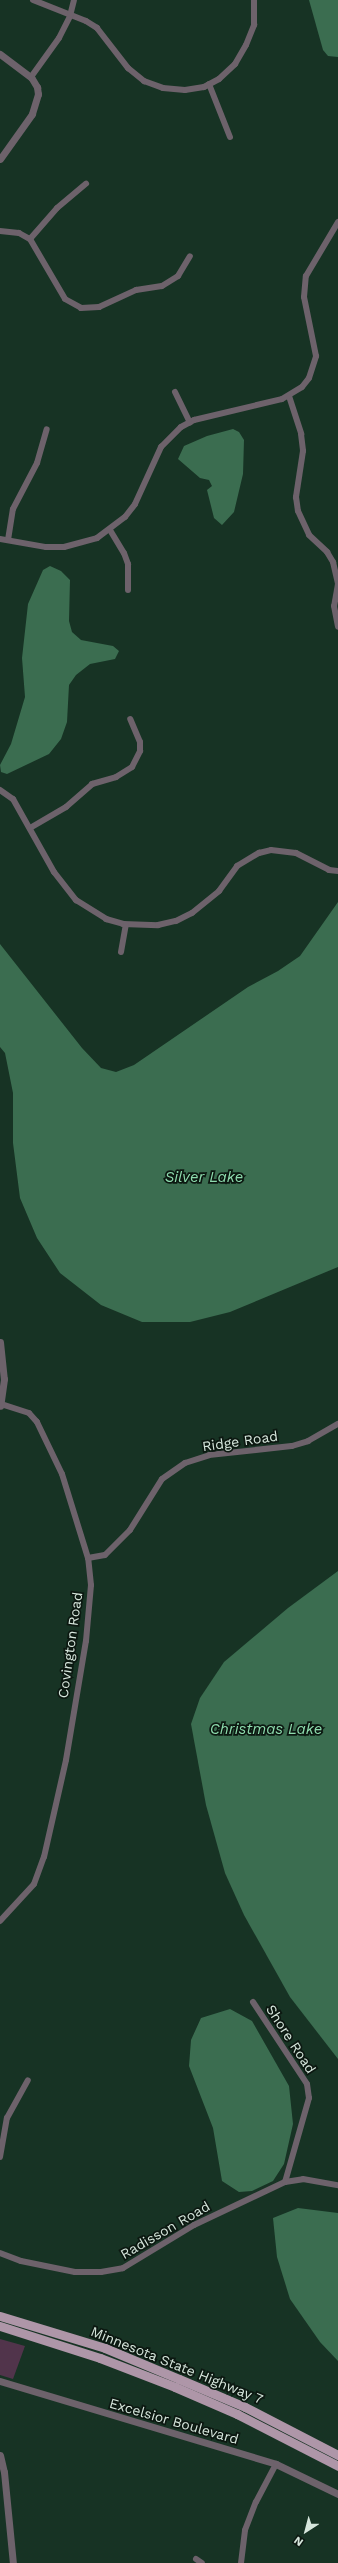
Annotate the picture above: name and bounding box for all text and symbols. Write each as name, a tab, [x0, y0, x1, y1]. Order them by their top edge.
water label: Silver Lake	[165, 1169, 243, 1187]
street label: Ridge Road	[201, 1427, 279, 1455]
street label: Covington Road	[54, 1591, 86, 1699]
water label: Christmas Lake	[210, 1721, 322, 1739]
street label: Shore Road	[263, 2001, 319, 2077]
street label: Radisson Road	[117, 2198, 213, 2262]
street label: Minnesota State Highway 7	[88, 2322, 266, 2408]
street label: Excelsior Boulevard	[107, 2394, 241, 2448]
north arrow	[286, 2511, 326, 2551]
text: N	[292, 2533, 306, 2549]

